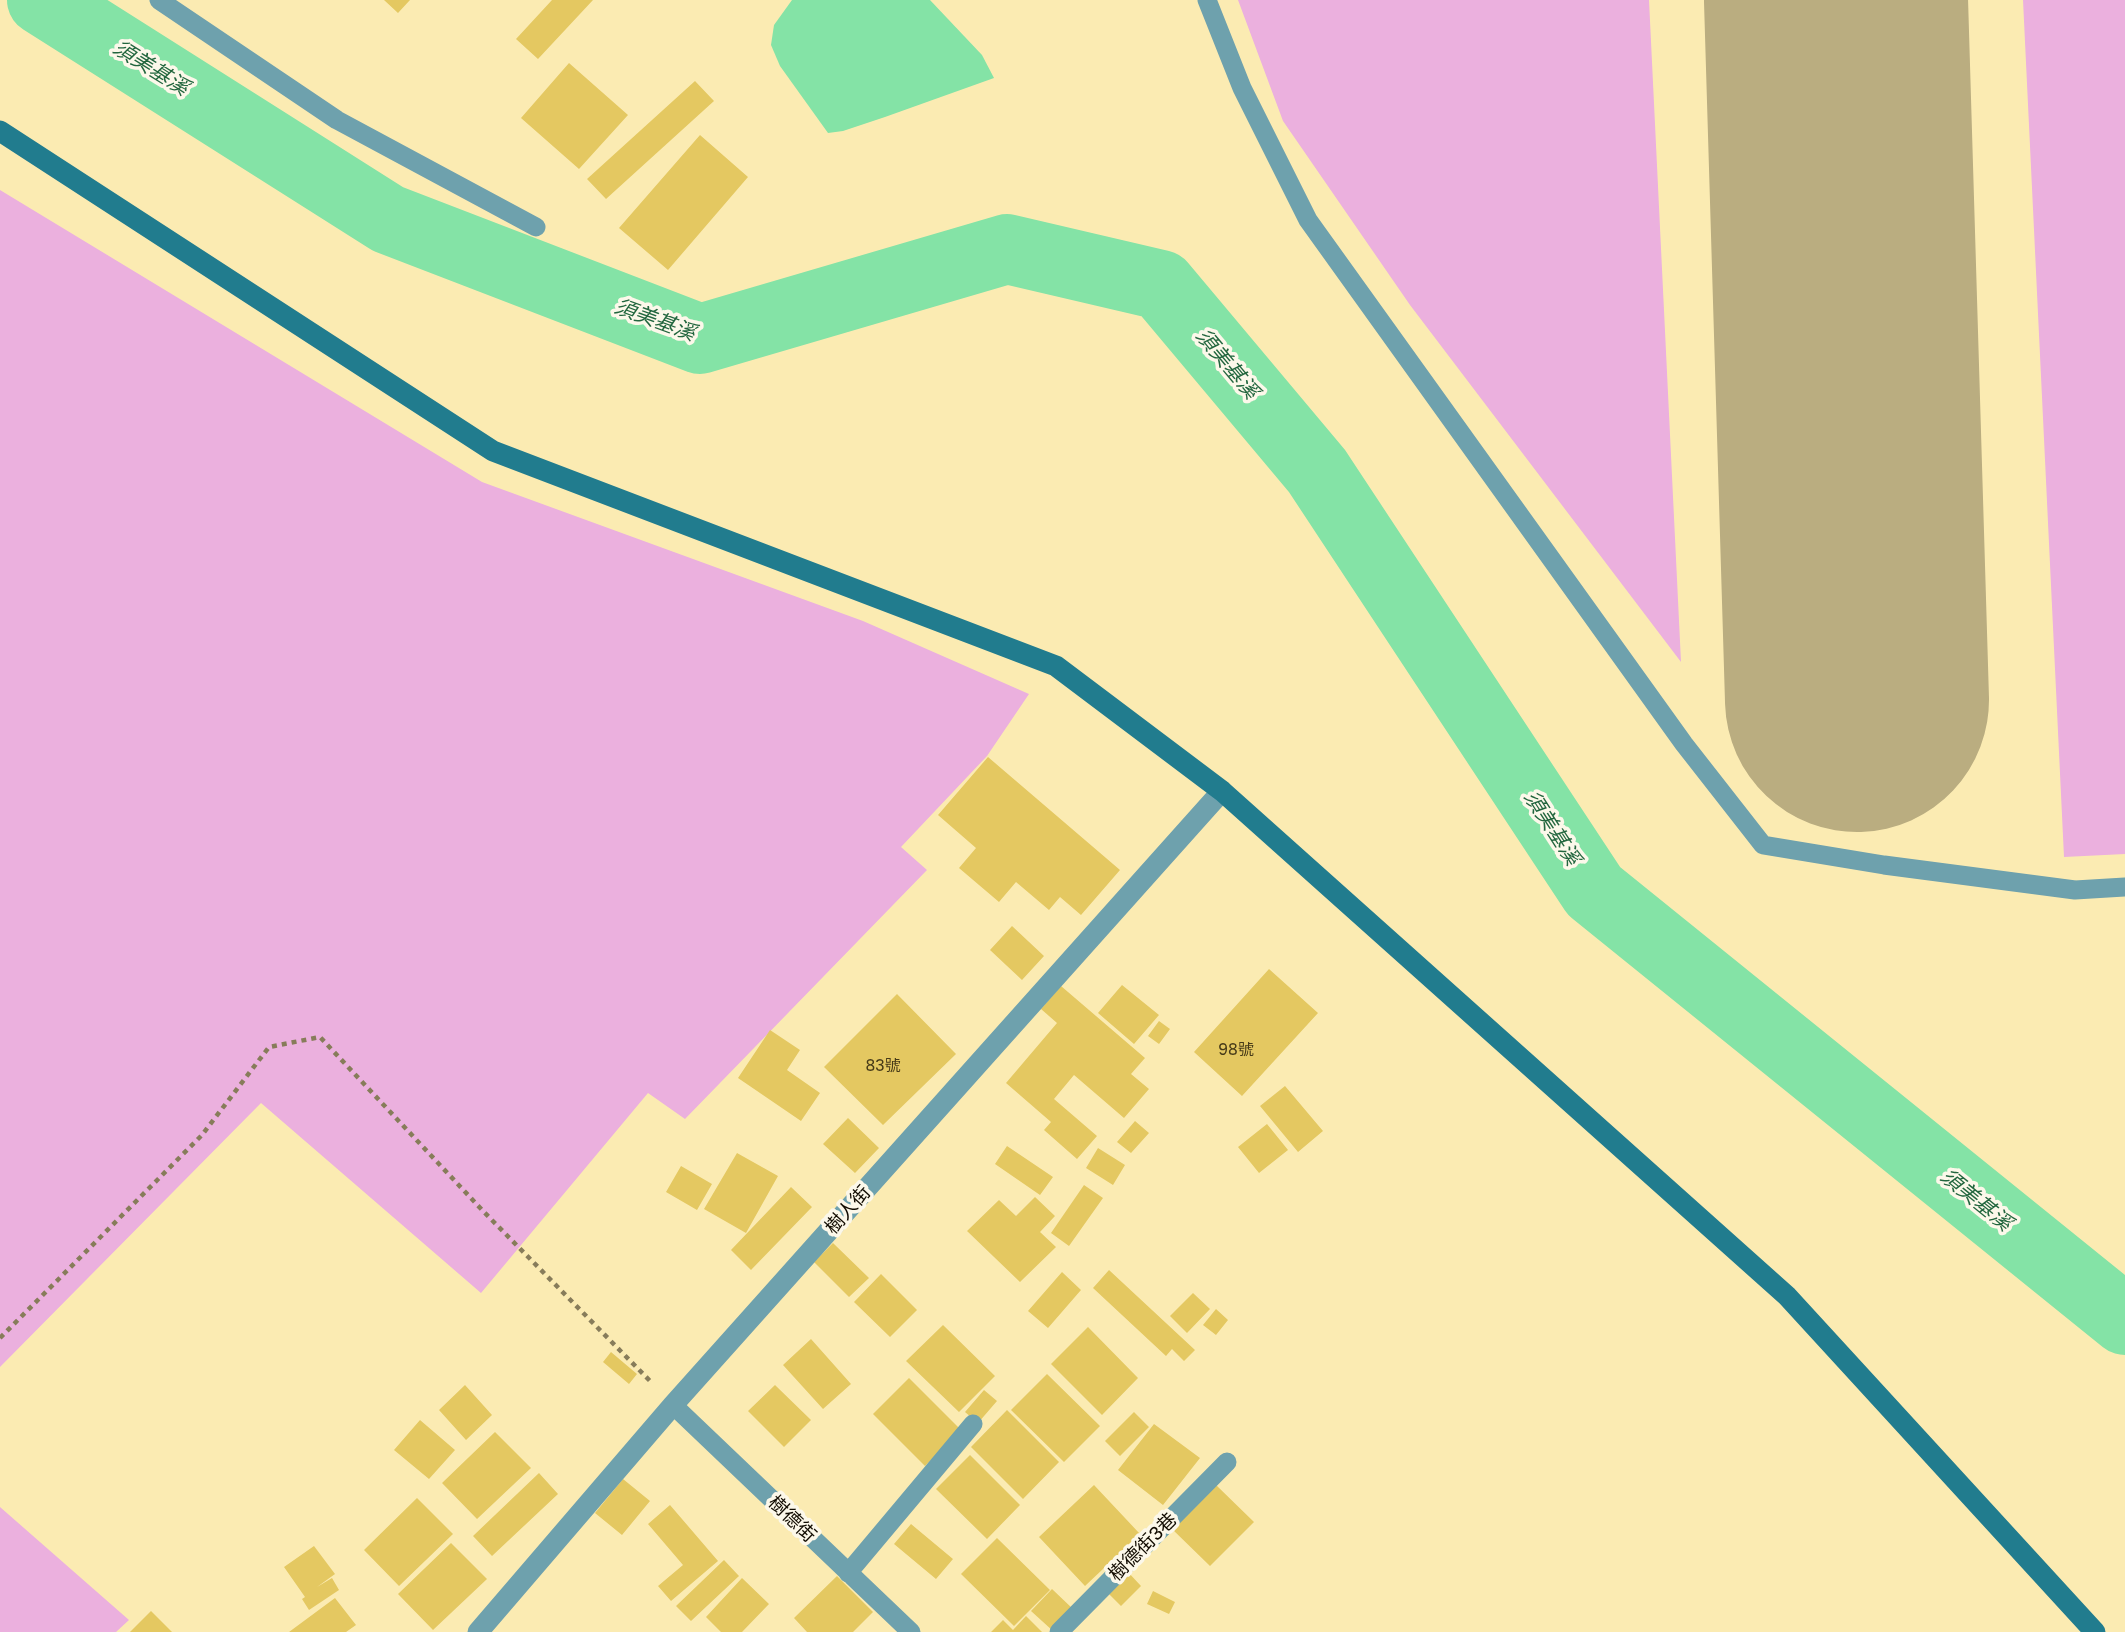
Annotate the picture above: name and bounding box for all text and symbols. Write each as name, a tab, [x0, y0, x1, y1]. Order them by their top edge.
water label: 須美基溪	[109, 35, 193, 101]
water label: 須美基溪	[611, 294, 699, 346]
water label: 須美基溪	[1190, 324, 1264, 404]
water label: 須美基溪	[1519, 786, 1585, 870]
house number: 98號	[1218, 1040, 1254, 1060]
house number: 83號	[865, 1056, 901, 1076]
water label: 須美基溪	[1935, 1164, 2017, 1236]
street label: 樹人街	[820, 1181, 876, 1239]
street label: 樹德街	[764, 1491, 820, 1547]
street label: 樹德街3巷	[1104, 1508, 1182, 1586]

